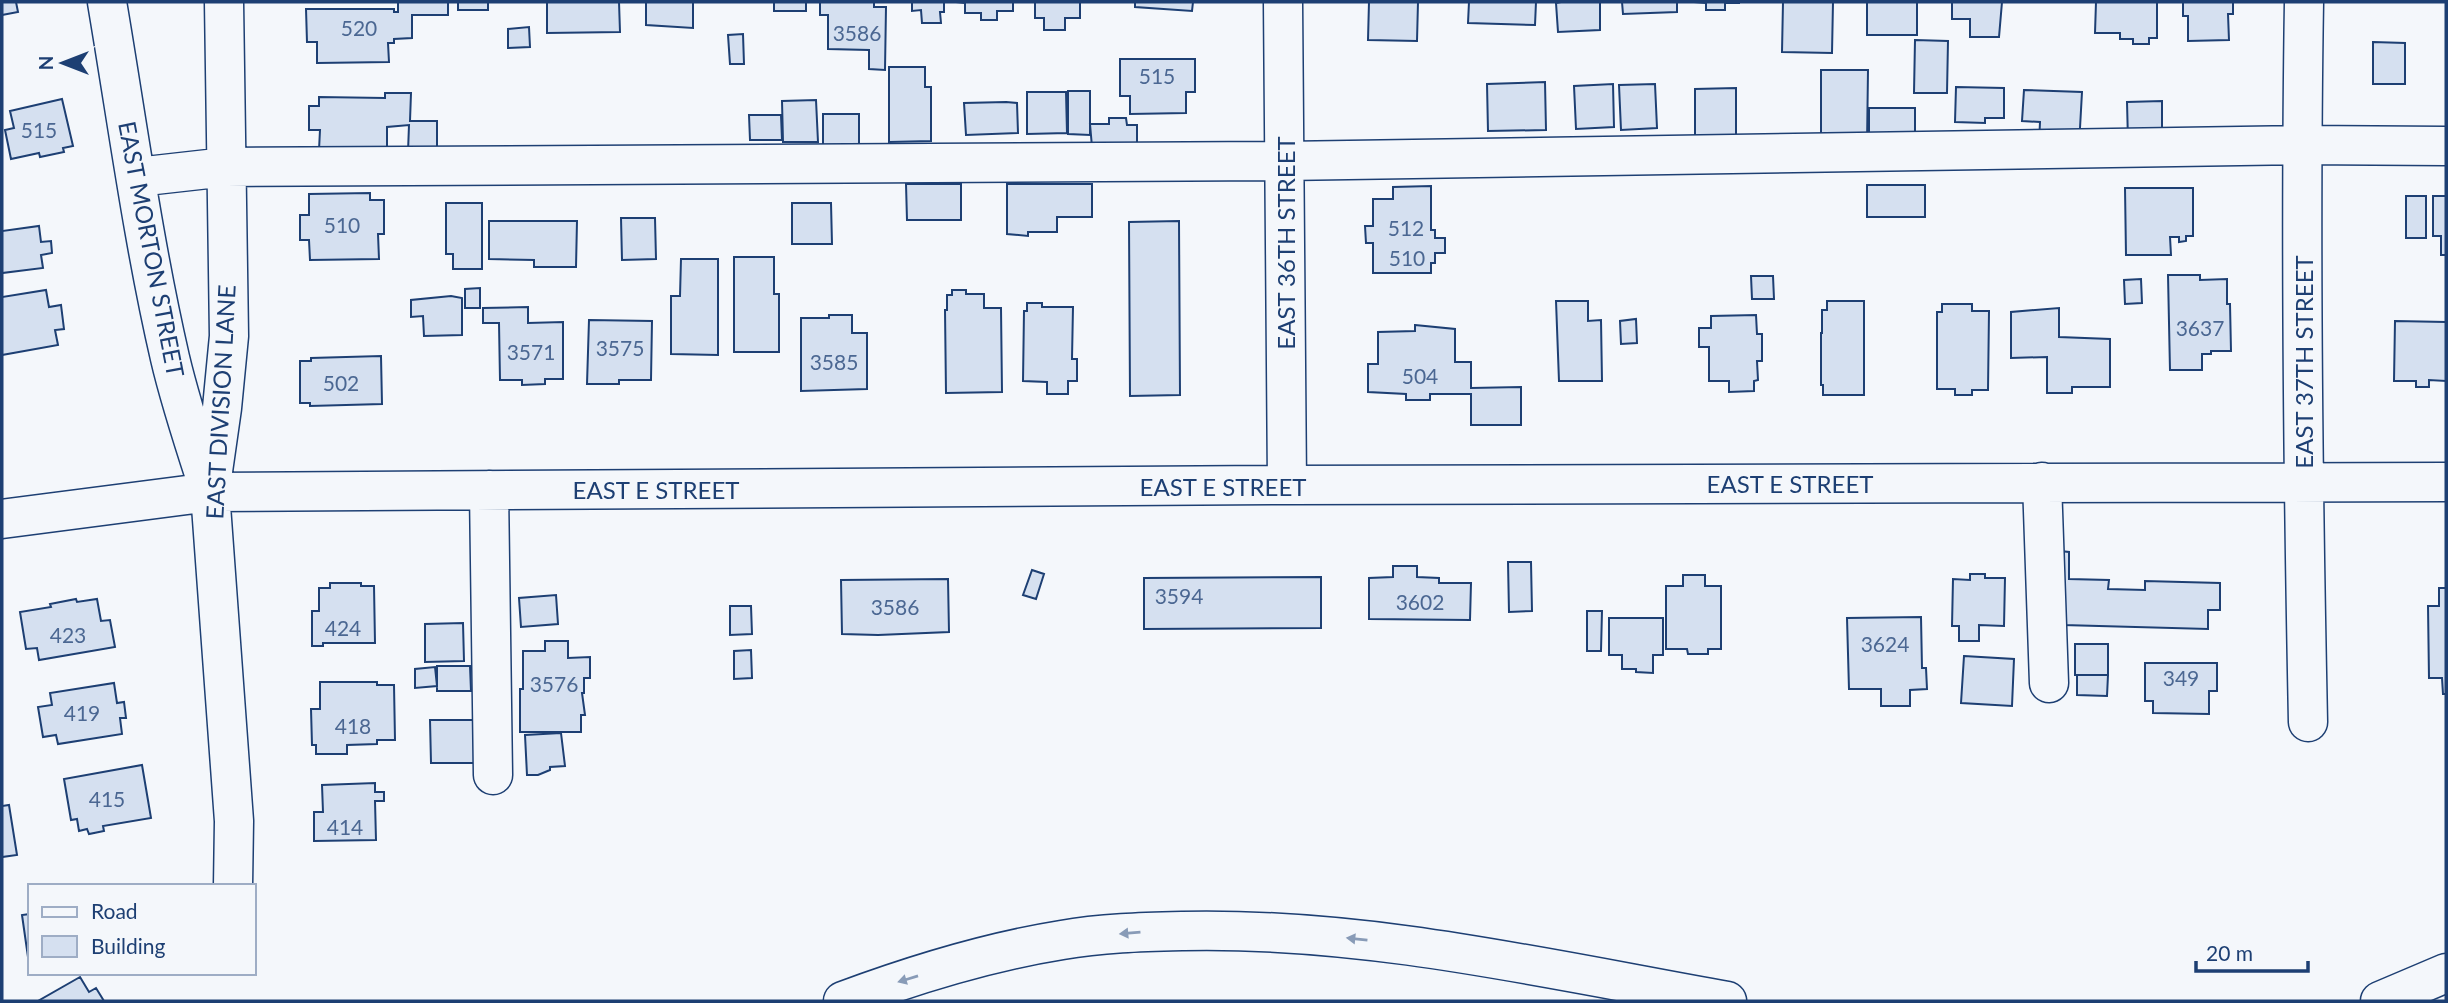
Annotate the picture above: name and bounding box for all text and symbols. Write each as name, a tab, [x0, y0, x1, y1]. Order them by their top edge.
house number: 520	[341, 15, 377, 40]
house number: 3586	[833, 20, 881, 45]
north arrow	[28, 28, 98, 98]
text: N	[34, 56, 57, 70]
house number: 515	[1139, 63, 1175, 88]
house number: 515	[21, 117, 57, 142]
street label: EAST MORTON STREET	[113, 119, 191, 379]
street label: EAST 36TH STREET	[1271, 136, 1300, 350]
house number: 510	[324, 212, 360, 237]
house number: 512	[1388, 215, 1424, 240]
house number: 510	[1389, 245, 1425, 270]
street label: EAST 37TH STREET	[2289, 255, 2318, 469]
street label: EAST DIVISION LANE	[199, 284, 241, 520]
house number: 3637	[2176, 315, 2224, 340]
house number: 3575	[596, 335, 644, 360]
house number: 3571	[507, 339, 555, 364]
house number: 3585	[810, 349, 858, 374]
house number: 504	[1402, 363, 1438, 388]
house number: 502	[323, 370, 359, 395]
street label: EAST E STREET	[1707, 469, 1873, 498]
street label: EAST E STREET	[1140, 472, 1306, 501]
street label: EAST E STREET	[573, 475, 739, 504]
house number: 3594	[1155, 583, 1203, 608]
house number: 3602	[1396, 589, 1444, 614]
house number: 3586	[871, 594, 919, 619]
house number: 424	[325, 615, 361, 640]
house number: 423	[50, 622, 86, 647]
house number: 3624	[1861, 631, 1909, 656]
house number: 349	[2163, 665, 2199, 690]
house number: 3576	[530, 671, 578, 696]
house number: 419	[64, 700, 100, 725]
house number: 418	[335, 713, 371, 738]
house number: 415	[89, 786, 125, 811]
house number: 414	[327, 814, 363, 839]
legend	[28, 884, 256, 975]
text: Road	[91, 898, 138, 923]
one-way arrow	[1119, 928, 1141, 939]
scale bar	[2196, 930, 2308, 974]
text: Building	[91, 933, 166, 958]
one-way arrow	[1346, 934, 1368, 945]
text: 20 m	[2206, 940, 2253, 965]
one-way arrow	[897, 974, 918, 984]

